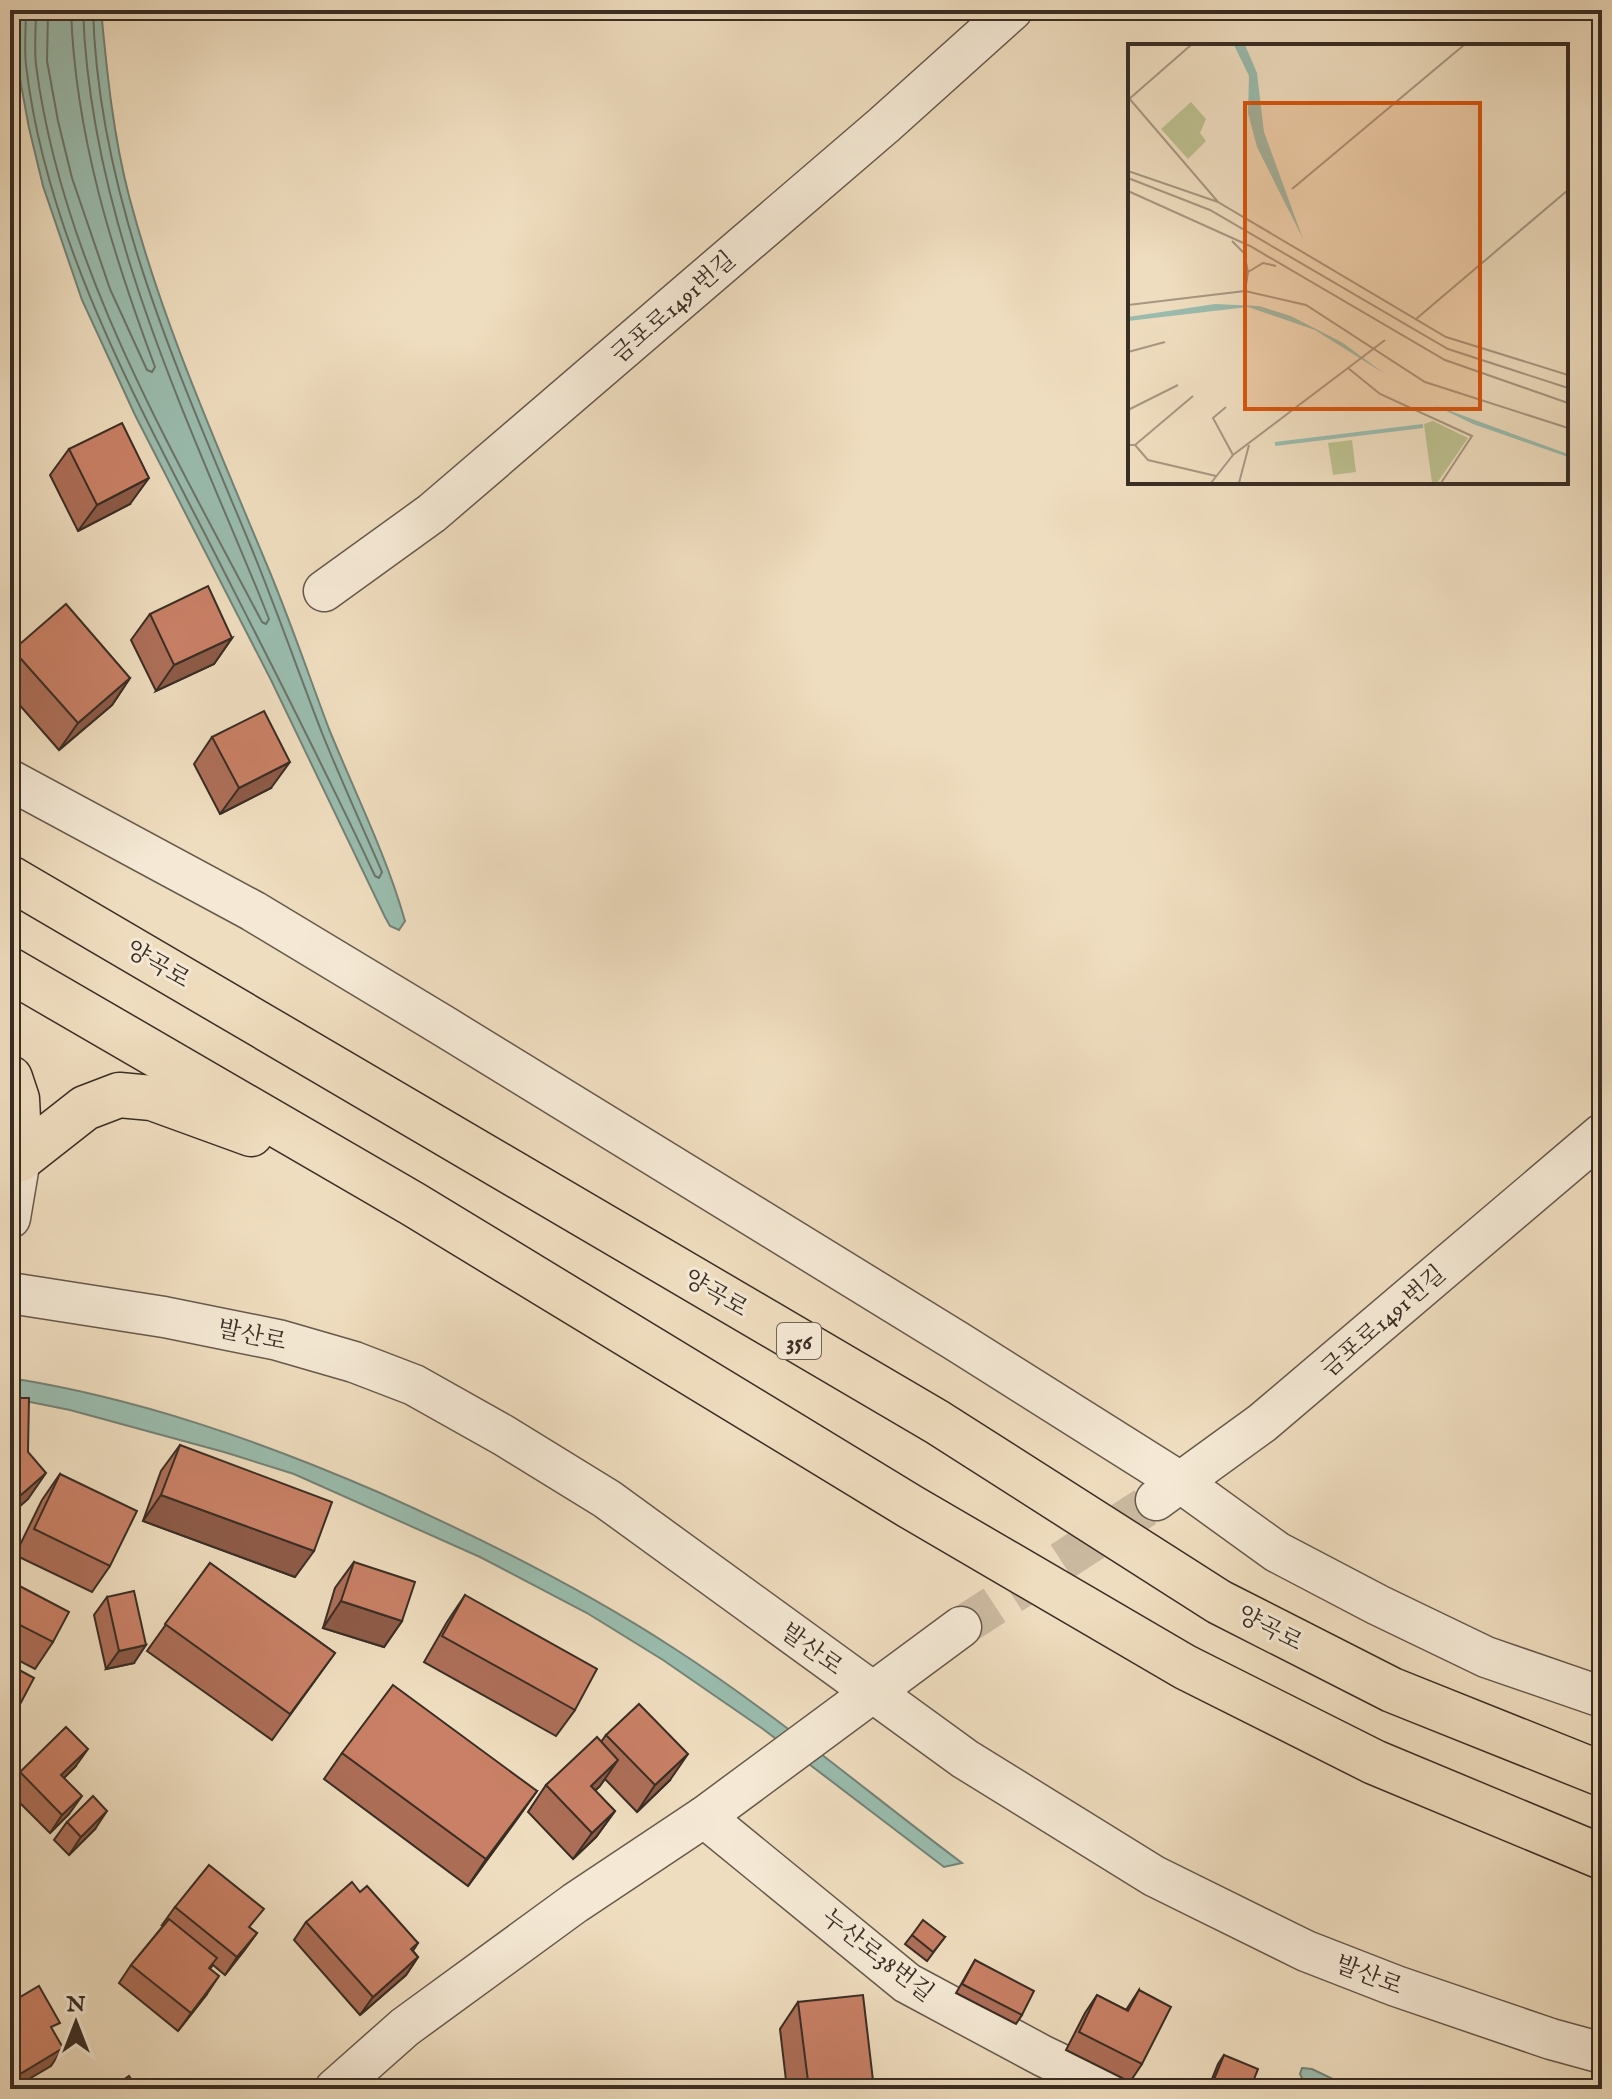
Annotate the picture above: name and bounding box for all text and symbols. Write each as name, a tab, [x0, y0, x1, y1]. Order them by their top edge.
inset map	[1128, 44, 1568, 484]
street label: 금포로1491번길	[605, 245, 743, 371]
street label: 양곡로	[119, 934, 195, 996]
street label: 금포로1491번길	[1315, 1259, 1453, 1385]
street label: 양곡로	[677, 1263, 753, 1325]
street label: 발산로	[214, 1314, 289, 1359]
road number: 356	[777, 1323, 821, 1359]
street label: 양곡로	[1231, 1600, 1307, 1659]
street label: 발산로	[774, 1617, 848, 1683]
street label: 누산로38번길	[815, 1903, 940, 2010]
street label: 발산로	[1330, 1949, 1406, 2003]
north arrow	[36, 1983, 116, 2063]
text: N	[65, 1991, 86, 2019]

